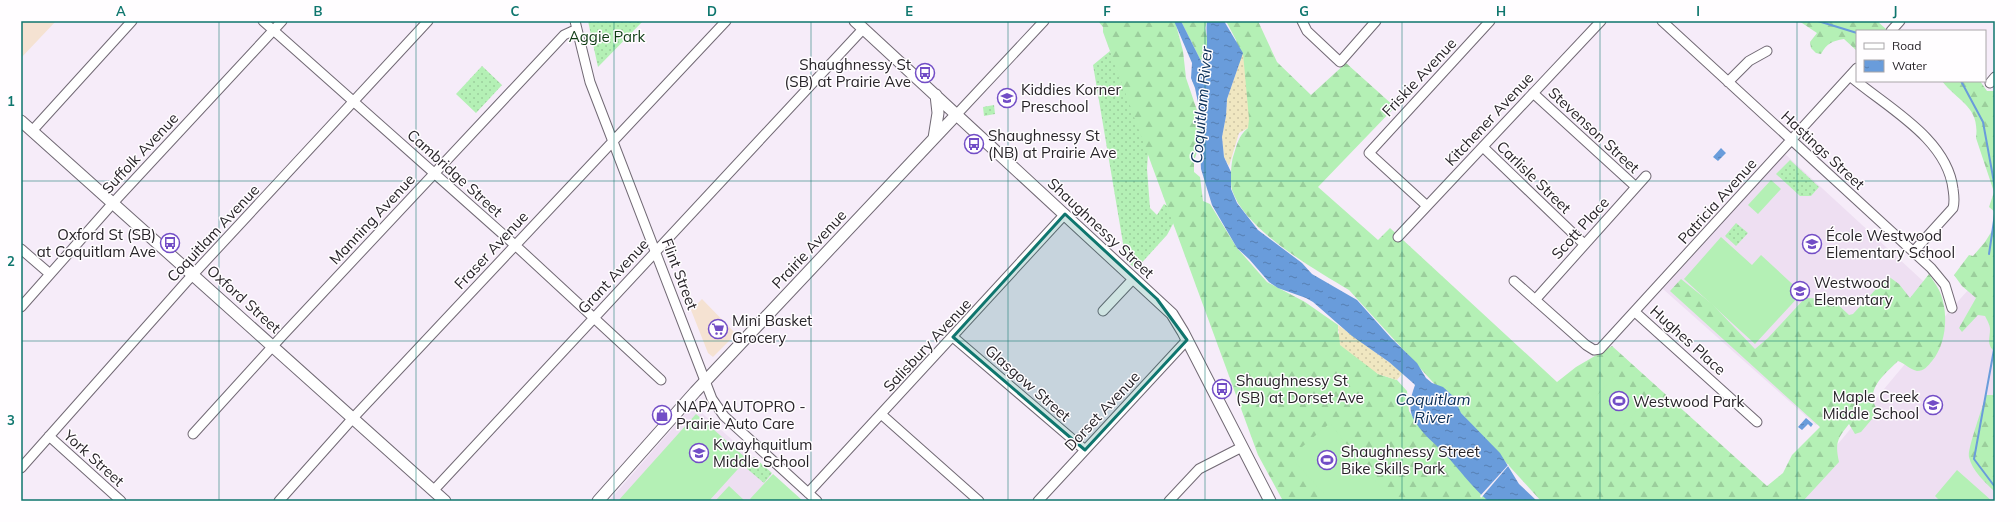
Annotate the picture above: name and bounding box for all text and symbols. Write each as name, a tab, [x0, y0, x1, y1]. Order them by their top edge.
text: A	[116, 3, 126, 19]
text: B	[314, 3, 323, 19]
text: C	[511, 3, 520, 19]
text: D	[707, 3, 717, 19]
text: E	[905, 3, 913, 19]
text: F	[1103, 3, 1111, 19]
text: G	[1299, 3, 1309, 19]
text: H	[1496, 3, 1506, 19]
text: I	[1696, 3, 1700, 19]
text: J	[1893, 3, 1897, 19]
park label: Aggie Park	[569, 27, 645, 46]
legend	[1856, 30, 1986, 82]
street label: Friskie Avenue	[1378, 34, 1460, 120]
text: Road	[1892, 38, 1921, 53]
water label: Coquitlam River	[1186, 45, 1216, 164]
place label: Shaughnessy St (SB) at Prairie Ave	[785, 55, 911, 91]
text: Water	[1892, 58, 1928, 73]
bus stop icon: Shaughnessy St (SB) at Prairie Ave	[914, 62, 936, 84]
street label: Kitchener Avenue	[1441, 68, 1537, 170]
place label: Kiddies Korner Preschool	[1021, 80, 1121, 116]
street label: Stevenson Street	[1545, 83, 1643, 177]
school or university icon: Kiddies Korner Preschool	[996, 87, 1018, 109]
text: 1	[7, 93, 15, 109]
street label: Hastings Street	[1777, 106, 1869, 194]
street label: Suffolk Avenue	[98, 109, 182, 197]
street label: Cambridge Street	[403, 125, 507, 221]
place label: Shaughnessy St (NB) at Prairie Ave	[988, 126, 1116, 162]
bus stop icon: Shaughnessy St (NB) at Prairie Ave	[963, 133, 985, 155]
street label: Carlisle Street	[1493, 137, 1575, 217]
street label: Patricia Avenue	[1674, 154, 1760, 248]
street label: Manning Avenue	[325, 170, 419, 268]
street label: Shaughnessy Street	[1044, 174, 1158, 282]
street label: Coquitlam Avenue	[163, 180, 263, 286]
street label: Scott Place	[1547, 193, 1613, 263]
street label: Prairie Avenue	[768, 206, 850, 292]
street label: Fraser Avenue	[450, 207, 532, 293]
place label: Oxford St (SB) at Coquitlam Ave	[37, 225, 156, 261]
place label: École Westwood Elementary School	[1826, 226, 1955, 262]
bus stop icon: Oxford St (SB) at Coquitlam Ave	[159, 232, 181, 254]
school or university icon: École Westwood Elementary School	[1801, 233, 1823, 255]
street label: Grant Avenue	[573, 235, 653, 317]
street label: Flint Street	[658, 236, 702, 312]
text: 2	[7, 253, 15, 269]
street label: Oxford Street	[203, 261, 285, 337]
place label: Westwood Elementary	[1814, 273, 1893, 309]
school or university icon: Westwood Elementary	[1789, 280, 1811, 302]
street label: Salisbury Avenue	[879, 294, 975, 396]
street label: Hughes Place	[1646, 301, 1730, 379]
place label: Mini Basket Grocery	[732, 311, 812, 347]
supermarket icon: Mini Basket Grocery	[707, 318, 729, 340]
street label: Glasgow Street	[981, 341, 1075, 425]
street label: Dorset Avenue	[1060, 367, 1144, 455]
place label: Shaughnessy St (SB) at Dorset Ave	[1236, 371, 1364, 407]
bus stop icon: Shaughnessy St (SB) at Dorset Ave	[1211, 378, 1233, 400]
place label: Maple Creek Middle School	[1823, 387, 1919, 423]
water label: Coquitlam River	[1395, 389, 1471, 427]
sports icon: Westwood Park	[1608, 390, 1630, 412]
place label: Westwood Park	[1633, 392, 1744, 411]
school or university icon: Maple Creek Middle School	[1922, 394, 1944, 416]
place label: NAPA AUTOPRO - Prairie Auto Care	[676, 397, 806, 433]
shop icon: NAPA AUTOPRO - Prairie Auto Care	[651, 404, 673, 426]
text: 3	[7, 412, 15, 428]
street label: York Street	[59, 425, 128, 490]
place label: Kwayhquitlum Middle School	[713, 435, 813, 471]
school or university icon: Kwayhquitlum Middle School	[688, 442, 710, 464]
place label: Shaughnessy Street Bike Skills Park	[1341, 442, 1480, 478]
sports icon: Shaughnessy Street Bike Skills Park	[1316, 449, 1338, 471]

